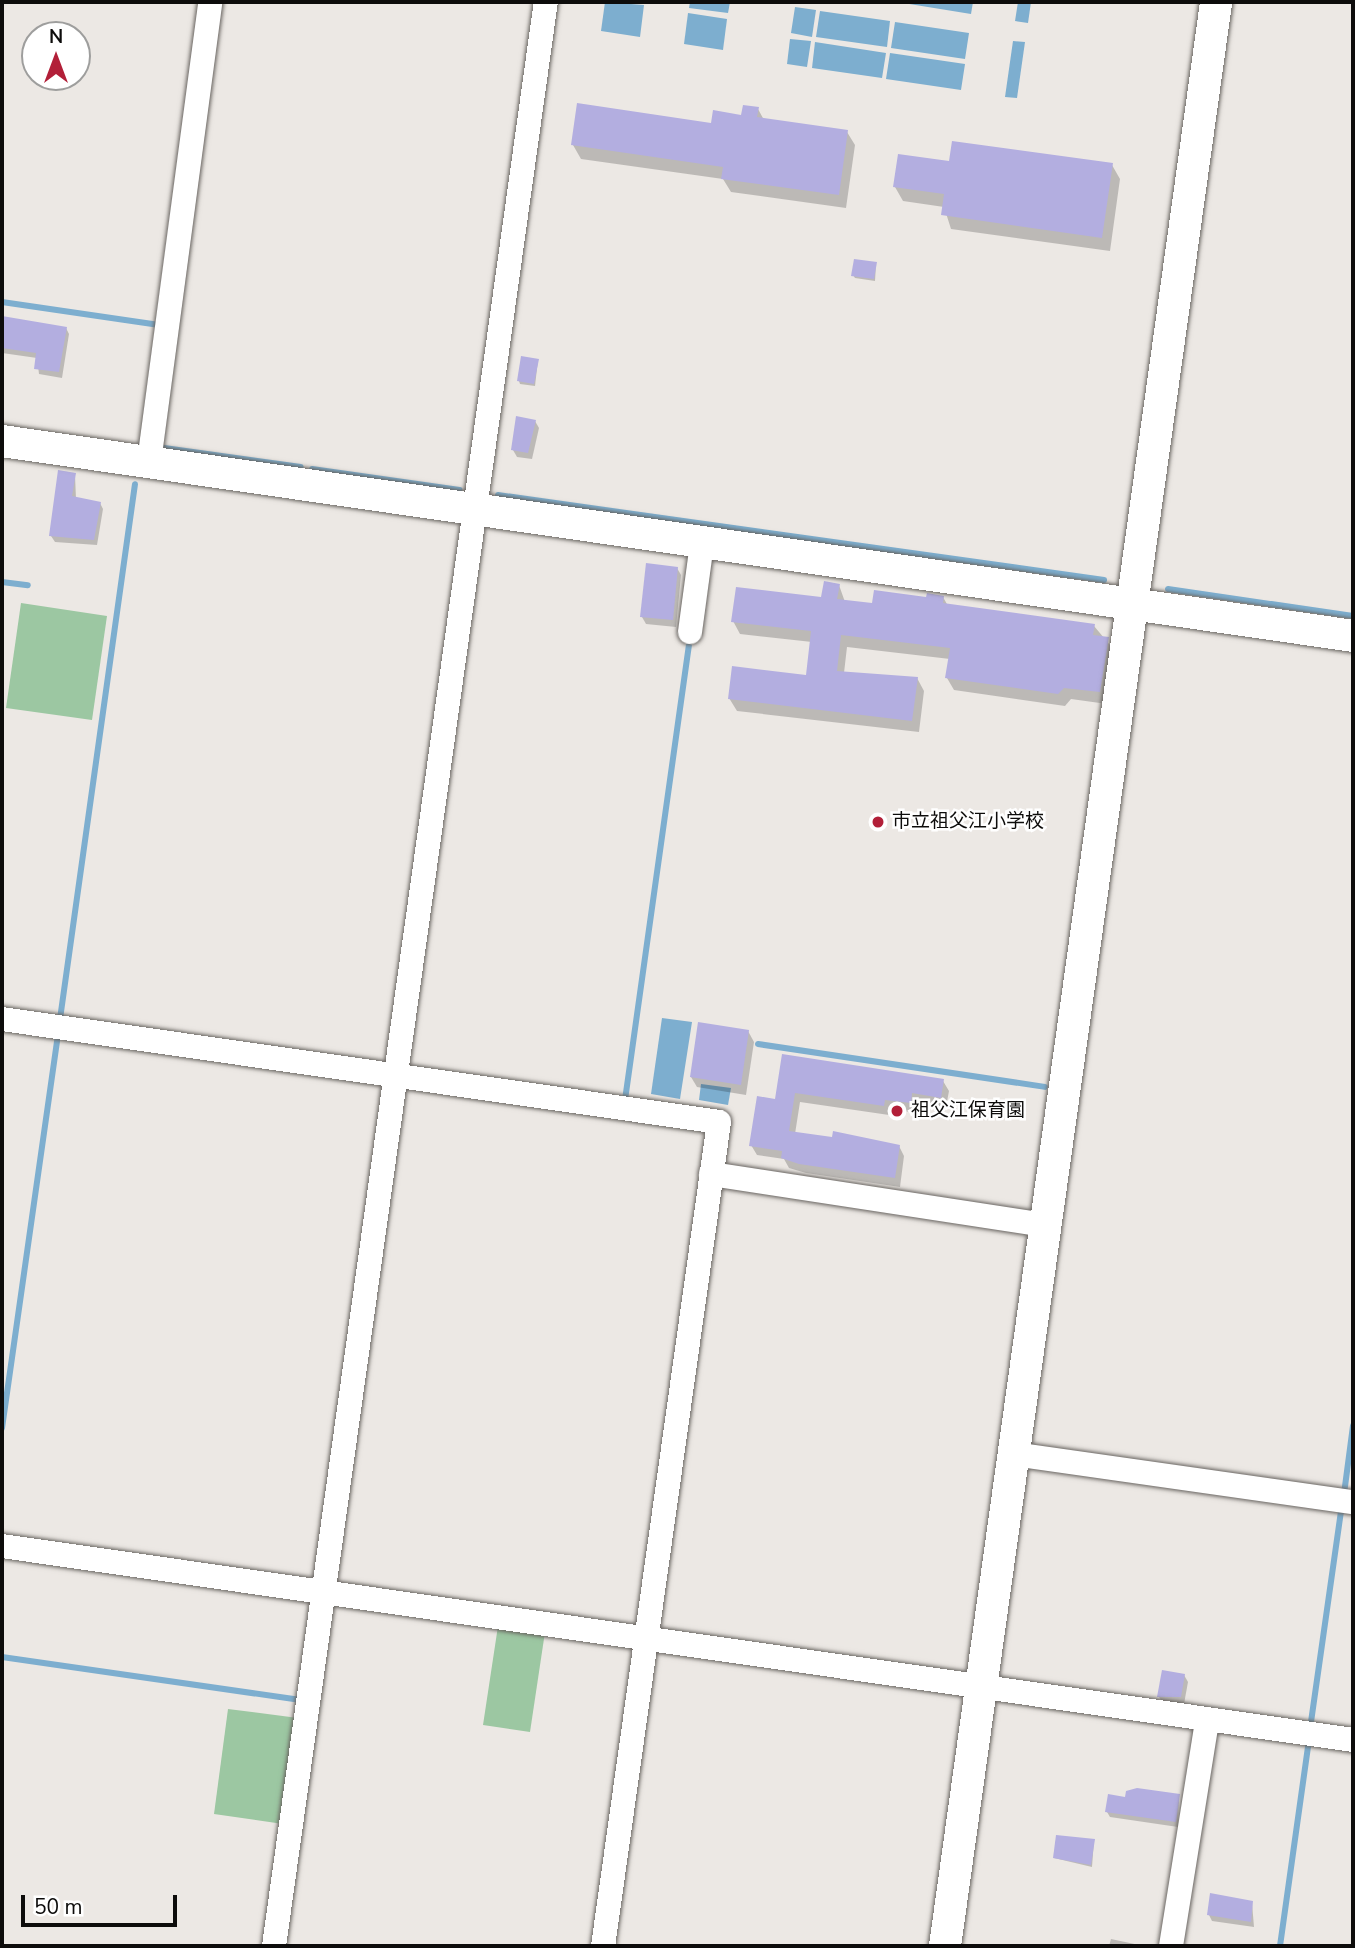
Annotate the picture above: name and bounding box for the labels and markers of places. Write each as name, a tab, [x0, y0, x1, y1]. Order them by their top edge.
place label: 市立祖父江小学校	[892, 811, 1044, 833]
marker: 市立祖父江小学校	[870, 814, 886, 830]
place label: 祖父江保育園	[911, 1100, 1025, 1122]
marker: 祖父江保育園	[889, 1103, 905, 1119]

